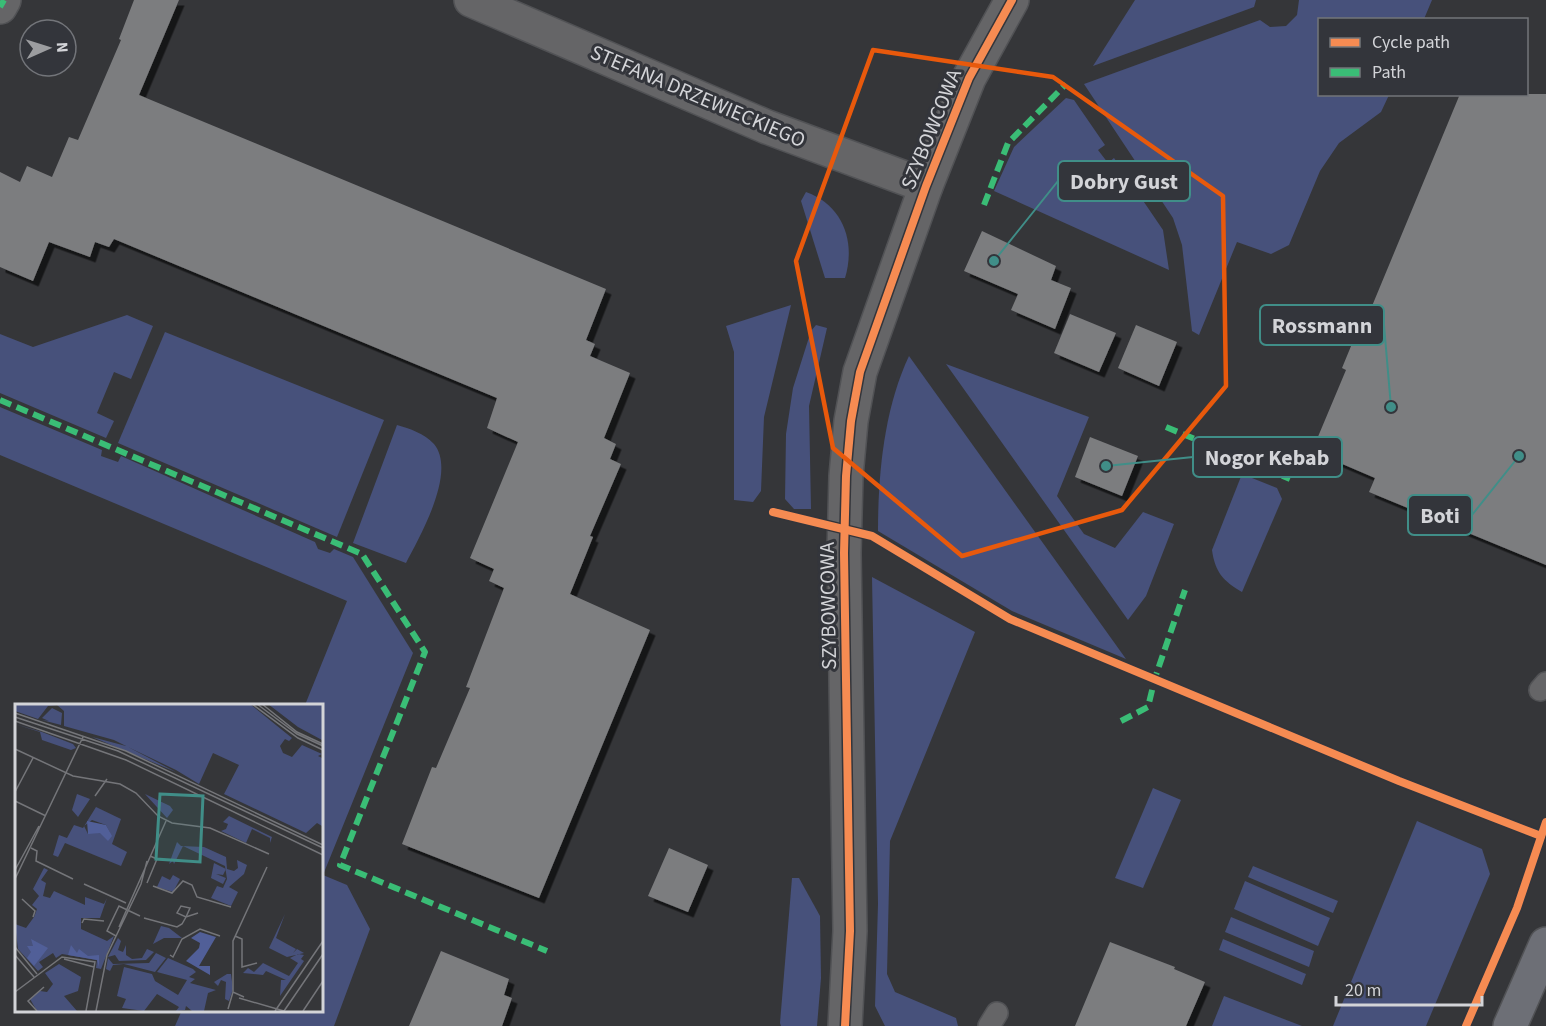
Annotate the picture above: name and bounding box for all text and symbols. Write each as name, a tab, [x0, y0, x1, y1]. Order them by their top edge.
north arrow	[18, 18, 78, 78]
legend	[1318, 18, 1528, 96]
text: Cycle path	[1372, 30, 1450, 55]
street label: STEFANA DRZEWIECKIEGO	[586, 37, 810, 155]
text: N	[51, 41, 73, 53]
text: Path	[1372, 60, 1406, 85]
street label: SZYBOWCOWA	[893, 64, 969, 194]
callout: Dobry Gust	[1058, 161, 1190, 201]
text: Dobry Gust	[1070, 166, 1178, 198]
callout: Rossmann	[1260, 305, 1384, 345]
text: Rossmann	[1272, 310, 1372, 342]
callout: Nogor Kebab	[1193, 437, 1342, 477]
text: Nogor Kebab	[1205, 442, 1329, 474]
callout: Boti	[1408, 495, 1472, 535]
text: Boti	[1420, 500, 1460, 532]
street label: SZYBOWCOWA	[812, 541, 844, 670]
inset map	[15, 704, 322, 1011]
scale bar	[1336, 969, 1482, 1007]
text: 20 m	[1345, 978, 1381, 1003]

